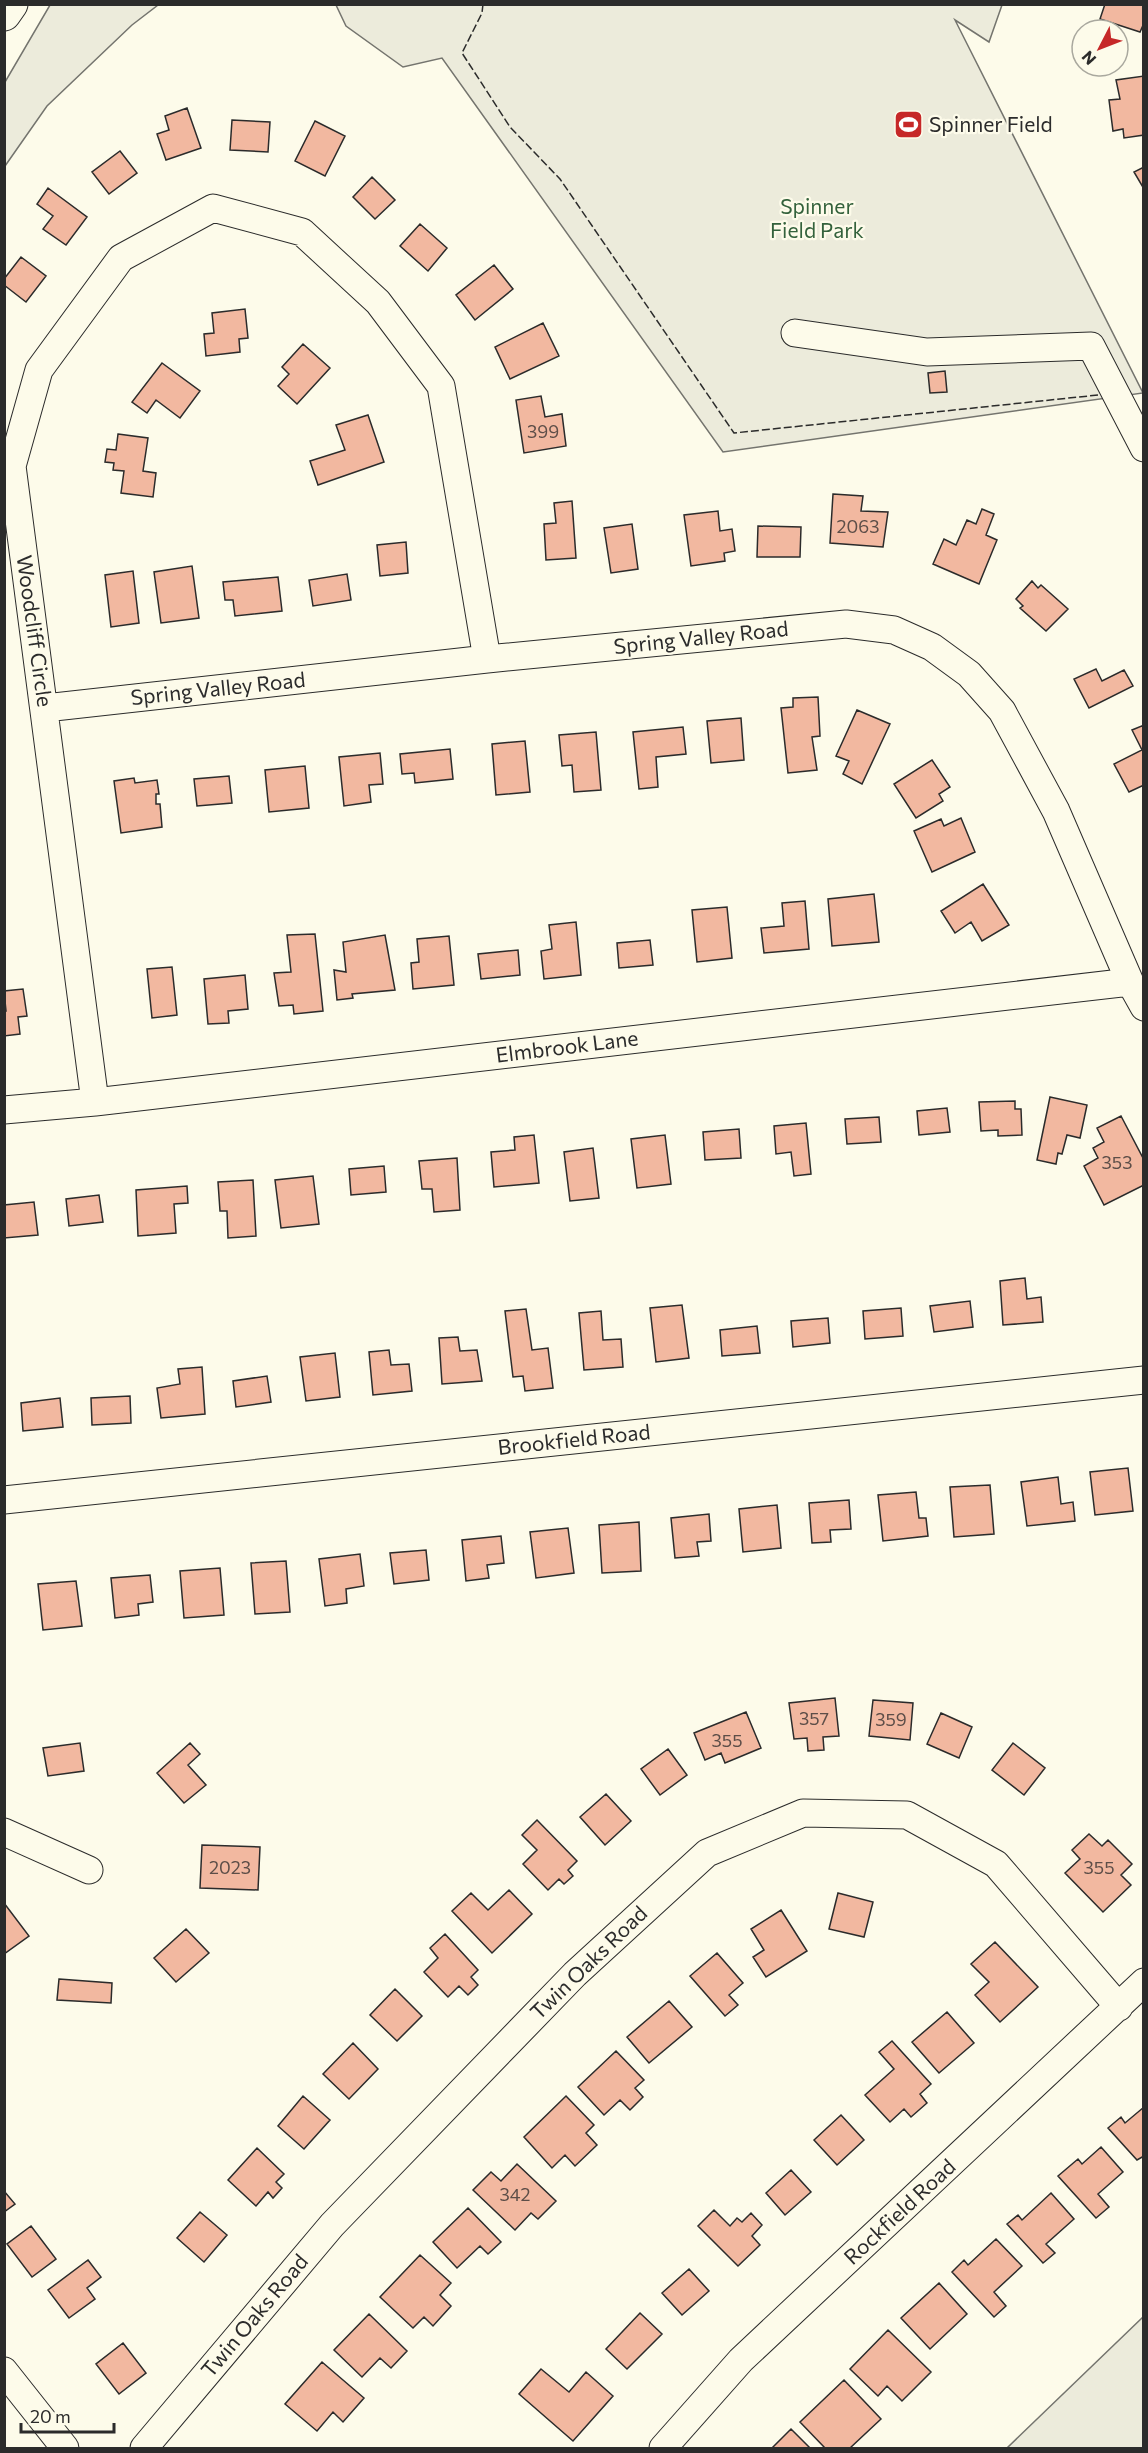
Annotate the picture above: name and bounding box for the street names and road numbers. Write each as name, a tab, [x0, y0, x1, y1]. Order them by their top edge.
street label: Woodcliff Circle	[12, 553, 59, 708]
street label: Spring Valley Road	[612, 615, 790, 658]
street label: Spring Valley Road	[129, 666, 307, 709]
street label: Elmbrook Lane	[494, 1024, 639, 1067]
street label: Brookfield Road	[496, 1418, 651, 1459]
street label: Twin Oaks Road	[524, 1900, 651, 2024]
street label: Rockfield Road	[838, 2153, 960, 2269]
street label: Twin Oaks Road	[195, 2249, 312, 2381]

